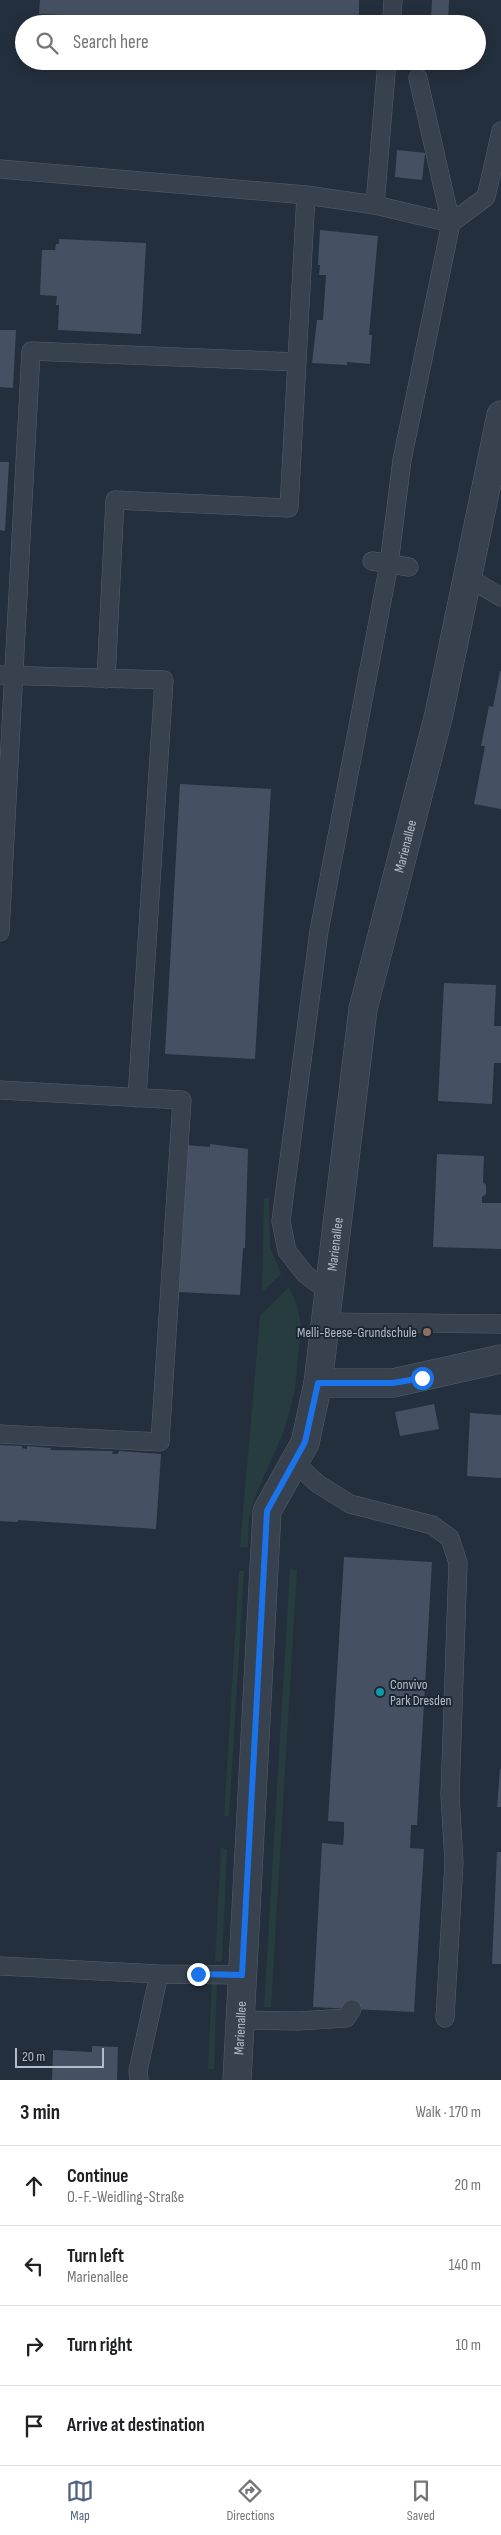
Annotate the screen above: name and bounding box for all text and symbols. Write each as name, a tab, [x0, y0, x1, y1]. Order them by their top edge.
search box	[15, 15, 486, 70]
icon: search	[33, 29, 61, 57]
text: Search here	[73, 31, 149, 54]
street label: Marienallee	[390, 818, 420, 874]
street label: Marienallee	[324, 1216, 347, 1272]
place label: Melli-Beese-Grundschule	[297, 1324, 417, 1341]
marker: Melli-Beese-Grundschule	[421, 1326, 433, 1338]
route start	[411, 1367, 434, 1390]
place label: Convivo Park Dresden	[390, 1676, 452, 1709]
marker: Convivo Park Dresden	[374, 1686, 386, 1698]
route end	[187, 1963, 210, 1986]
street label: Marienallee	[230, 2001, 250, 2055]
scale bar	[15, 2045, 104, 2068]
text: 20 m	[22, 2048, 45, 2065]
text: 3 min	[20, 2100, 60, 2125]
text: Walk · 170 m	[416, 2103, 481, 2122]
text: Continue	[67, 2165, 128, 2188]
icon: ahead	[20, 2172, 48, 2200]
text: 20 m	[454, 2176, 481, 2195]
text: O.-F.-Weidling-Straße	[67, 2188, 184, 2207]
text: Turn left	[67, 2245, 124, 2268]
icon: left	[20, 2252, 48, 2280]
text: 140 m	[449, 2256, 481, 2275]
text: Marienallee	[67, 2268, 129, 2287]
icon: right	[20, 2332, 48, 2360]
text: Turn right	[67, 2334, 132, 2357]
text: 10 m	[455, 2336, 481, 2355]
icon: arrive	[20, 2412, 48, 2440]
text: Arrive at destination	[67, 2414, 205, 2437]
tab: Map	[66, 2477, 94, 2524]
tab: Directions	[226, 2477, 275, 2524]
tab: Saved	[407, 2477, 435, 2524]

